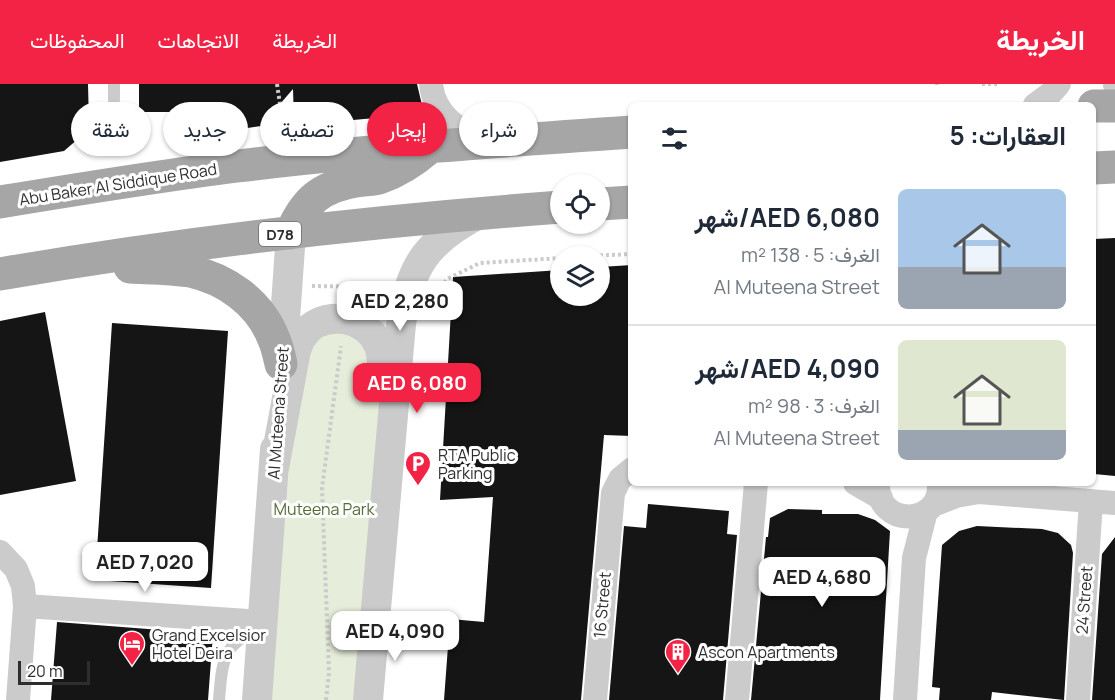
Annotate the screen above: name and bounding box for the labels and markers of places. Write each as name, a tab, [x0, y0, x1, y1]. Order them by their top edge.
pin: AED 2,280	[331, 281, 469, 332]
pin: AED 6,080	[348, 363, 486, 414]
place label: RTA Public Parking	[438, 444, 516, 484]
parking icon: RTA Public Parking	[403, 449, 433, 487]
pin: AED 7,020	[76, 542, 214, 593]
pin: AED 4,680	[753, 557, 891, 608]
pin: AED 4,090	[326, 611, 464, 662]
place label: Grand Excelsior Hotel Deira	[152, 624, 266, 664]
hotel icon: Grand Excelsior Hotel Deira	[117, 629, 147, 667]
building icon: Ascon Apartments	[663, 637, 693, 675]
place label: Ascon Apartments	[698, 641, 835, 663]

